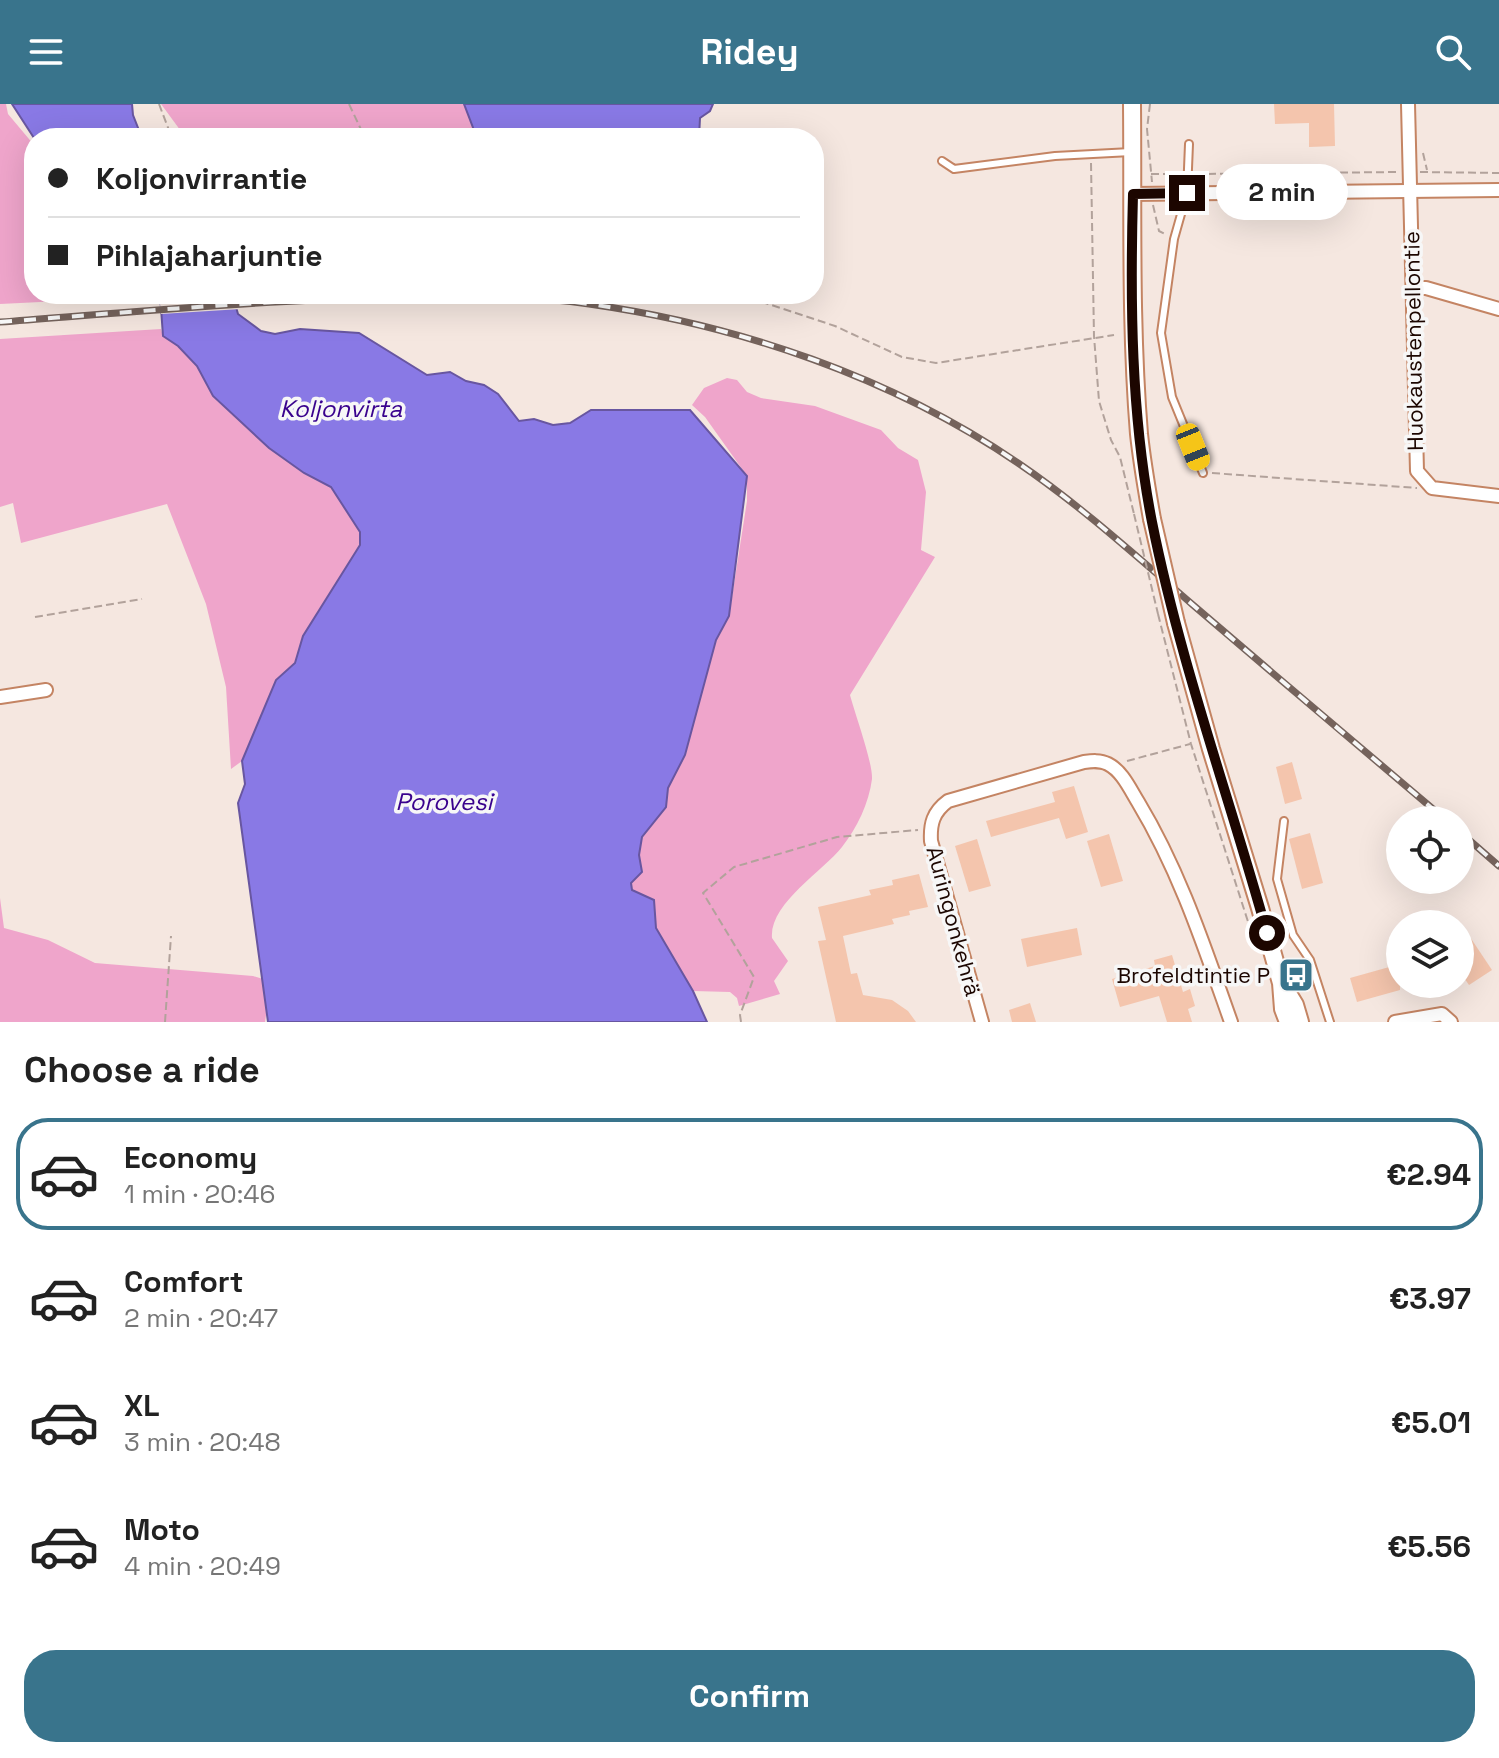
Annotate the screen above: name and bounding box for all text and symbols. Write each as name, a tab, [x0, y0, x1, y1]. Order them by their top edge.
text: Ridey	[700, 29, 799, 75]
icon: menu	[24, 30, 68, 74]
icon: search	[1431, 30, 1475, 74]
text: Koljonvirrantie	[96, 159, 307, 198]
callout: 2 min	[1215, 165, 1347, 221]
route end	[1169, 175, 1205, 211]
text: 2 min	[1248, 175, 1316, 209]
street label: Huokaustenpellontie	[1397, 231, 1429, 451]
text: Pihlajaharjuntie	[96, 236, 323, 275]
water label: Koljonvirta	[280, 393, 402, 424]
car	[1173, 420, 1213, 474]
water label: Porovesi	[395, 786, 496, 817]
map controls	[1386, 806, 1474, 998]
button: locate	[1386, 806, 1474, 894]
street label: Auringonkehrä	[921, 843, 988, 999]
button: layers	[1386, 910, 1474, 998]
route start	[1249, 915, 1285, 951]
bus stop icon: Brofeldtintie P	[1277, 956, 1315, 994]
place label: Brofeldtintie P	[1117, 961, 1270, 989]
text: Choose a ride	[24, 1047, 260, 1093]
icon: car	[28, 1138, 100, 1210]
text: Economy	[124, 1138, 257, 1177]
text: €2.94	[1386, 1155, 1471, 1194]
text: 1 min · 20:46	[124, 1177, 276, 1211]
icon: car	[28, 1262, 100, 1334]
text: Comfort	[124, 1262, 243, 1301]
text: €3.97	[1389, 1279, 1471, 1318]
text: 2 min · 20:47	[124, 1301, 278, 1335]
icon: car	[28, 1386, 100, 1458]
text: XL	[124, 1386, 160, 1425]
text: €5.01	[1391, 1403, 1471, 1442]
text: 3 min · 20:48	[124, 1425, 281, 1459]
icon: car	[28, 1510, 100, 1582]
text: Moto	[124, 1510, 200, 1549]
text: €5.56	[1387, 1527, 1471, 1566]
text: 4 min · 20:49	[124, 1549, 281, 1583]
button: Confirm	[24, 1650, 1475, 1742]

